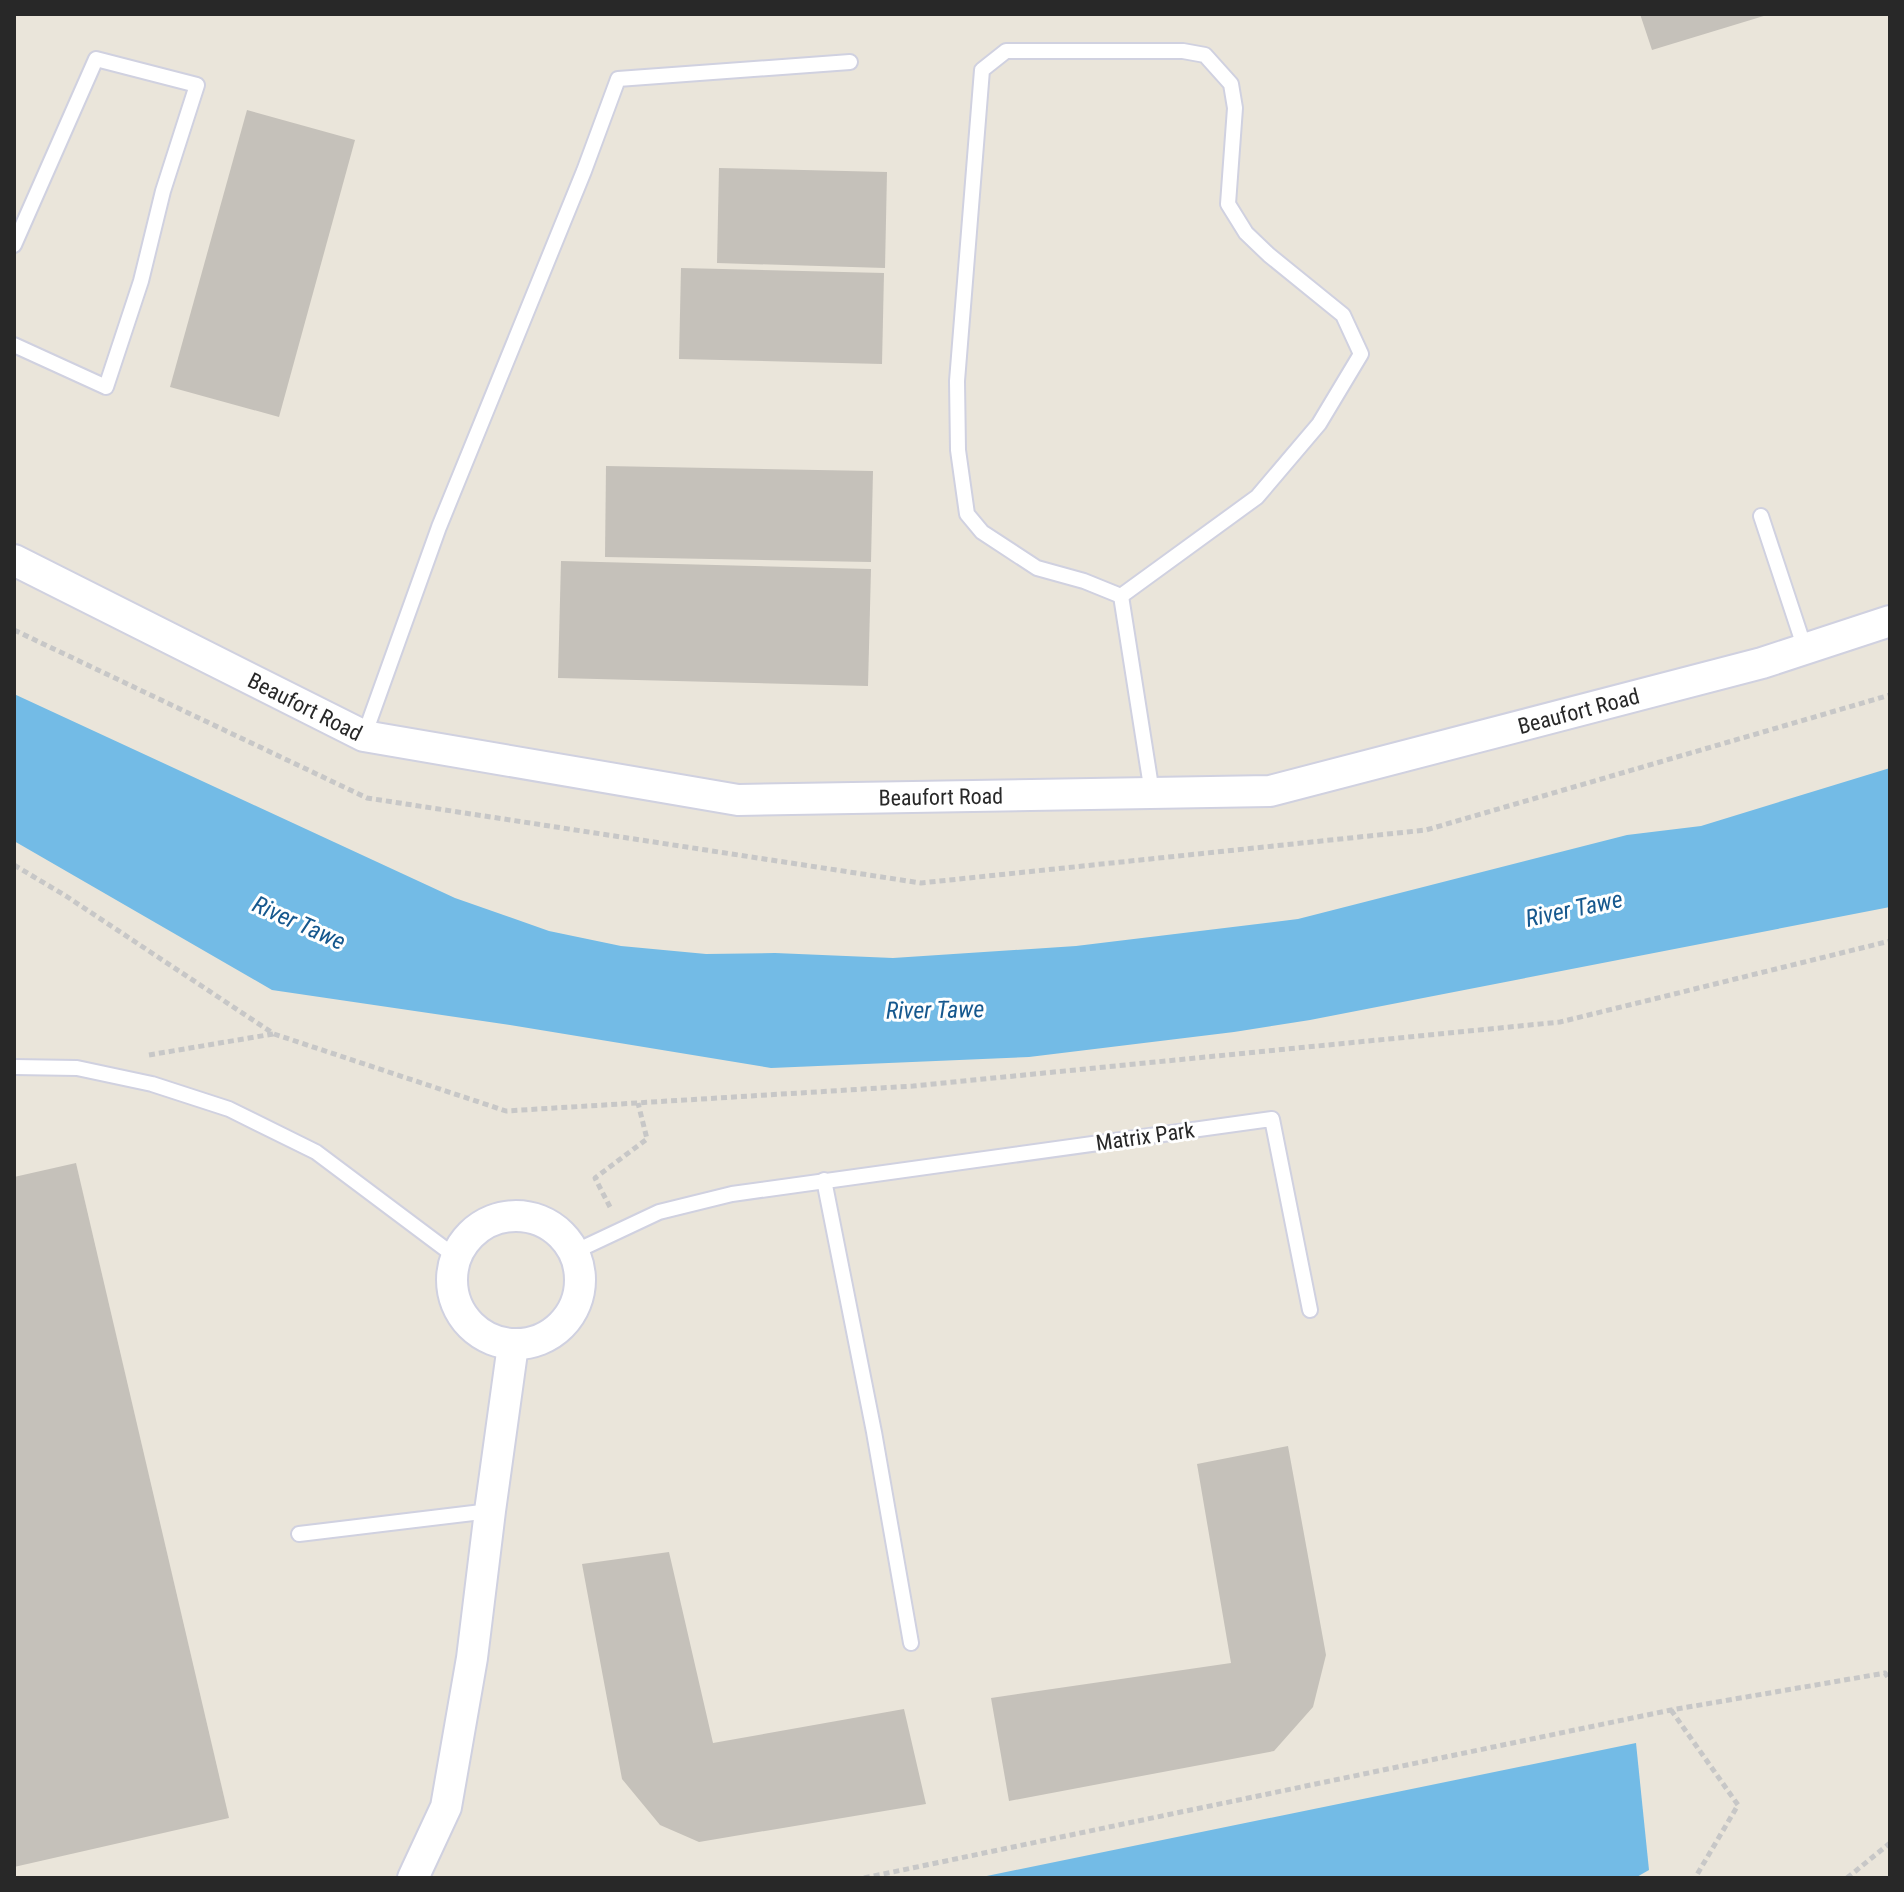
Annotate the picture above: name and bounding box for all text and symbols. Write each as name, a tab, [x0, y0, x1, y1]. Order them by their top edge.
street label: Beaufort Road	[244, 668, 366, 746]
street label: Beaufort Road	[1515, 683, 1642, 739]
street label: Beaufort Road	[878, 784, 1003, 811]
water label: River Tawe	[1523, 885, 1625, 933]
water label: River Tawe	[248, 890, 350, 956]
water label: River Tawe	[886, 995, 985, 1025]
street label: Matrix Park	[1094, 1117, 1196, 1156]

